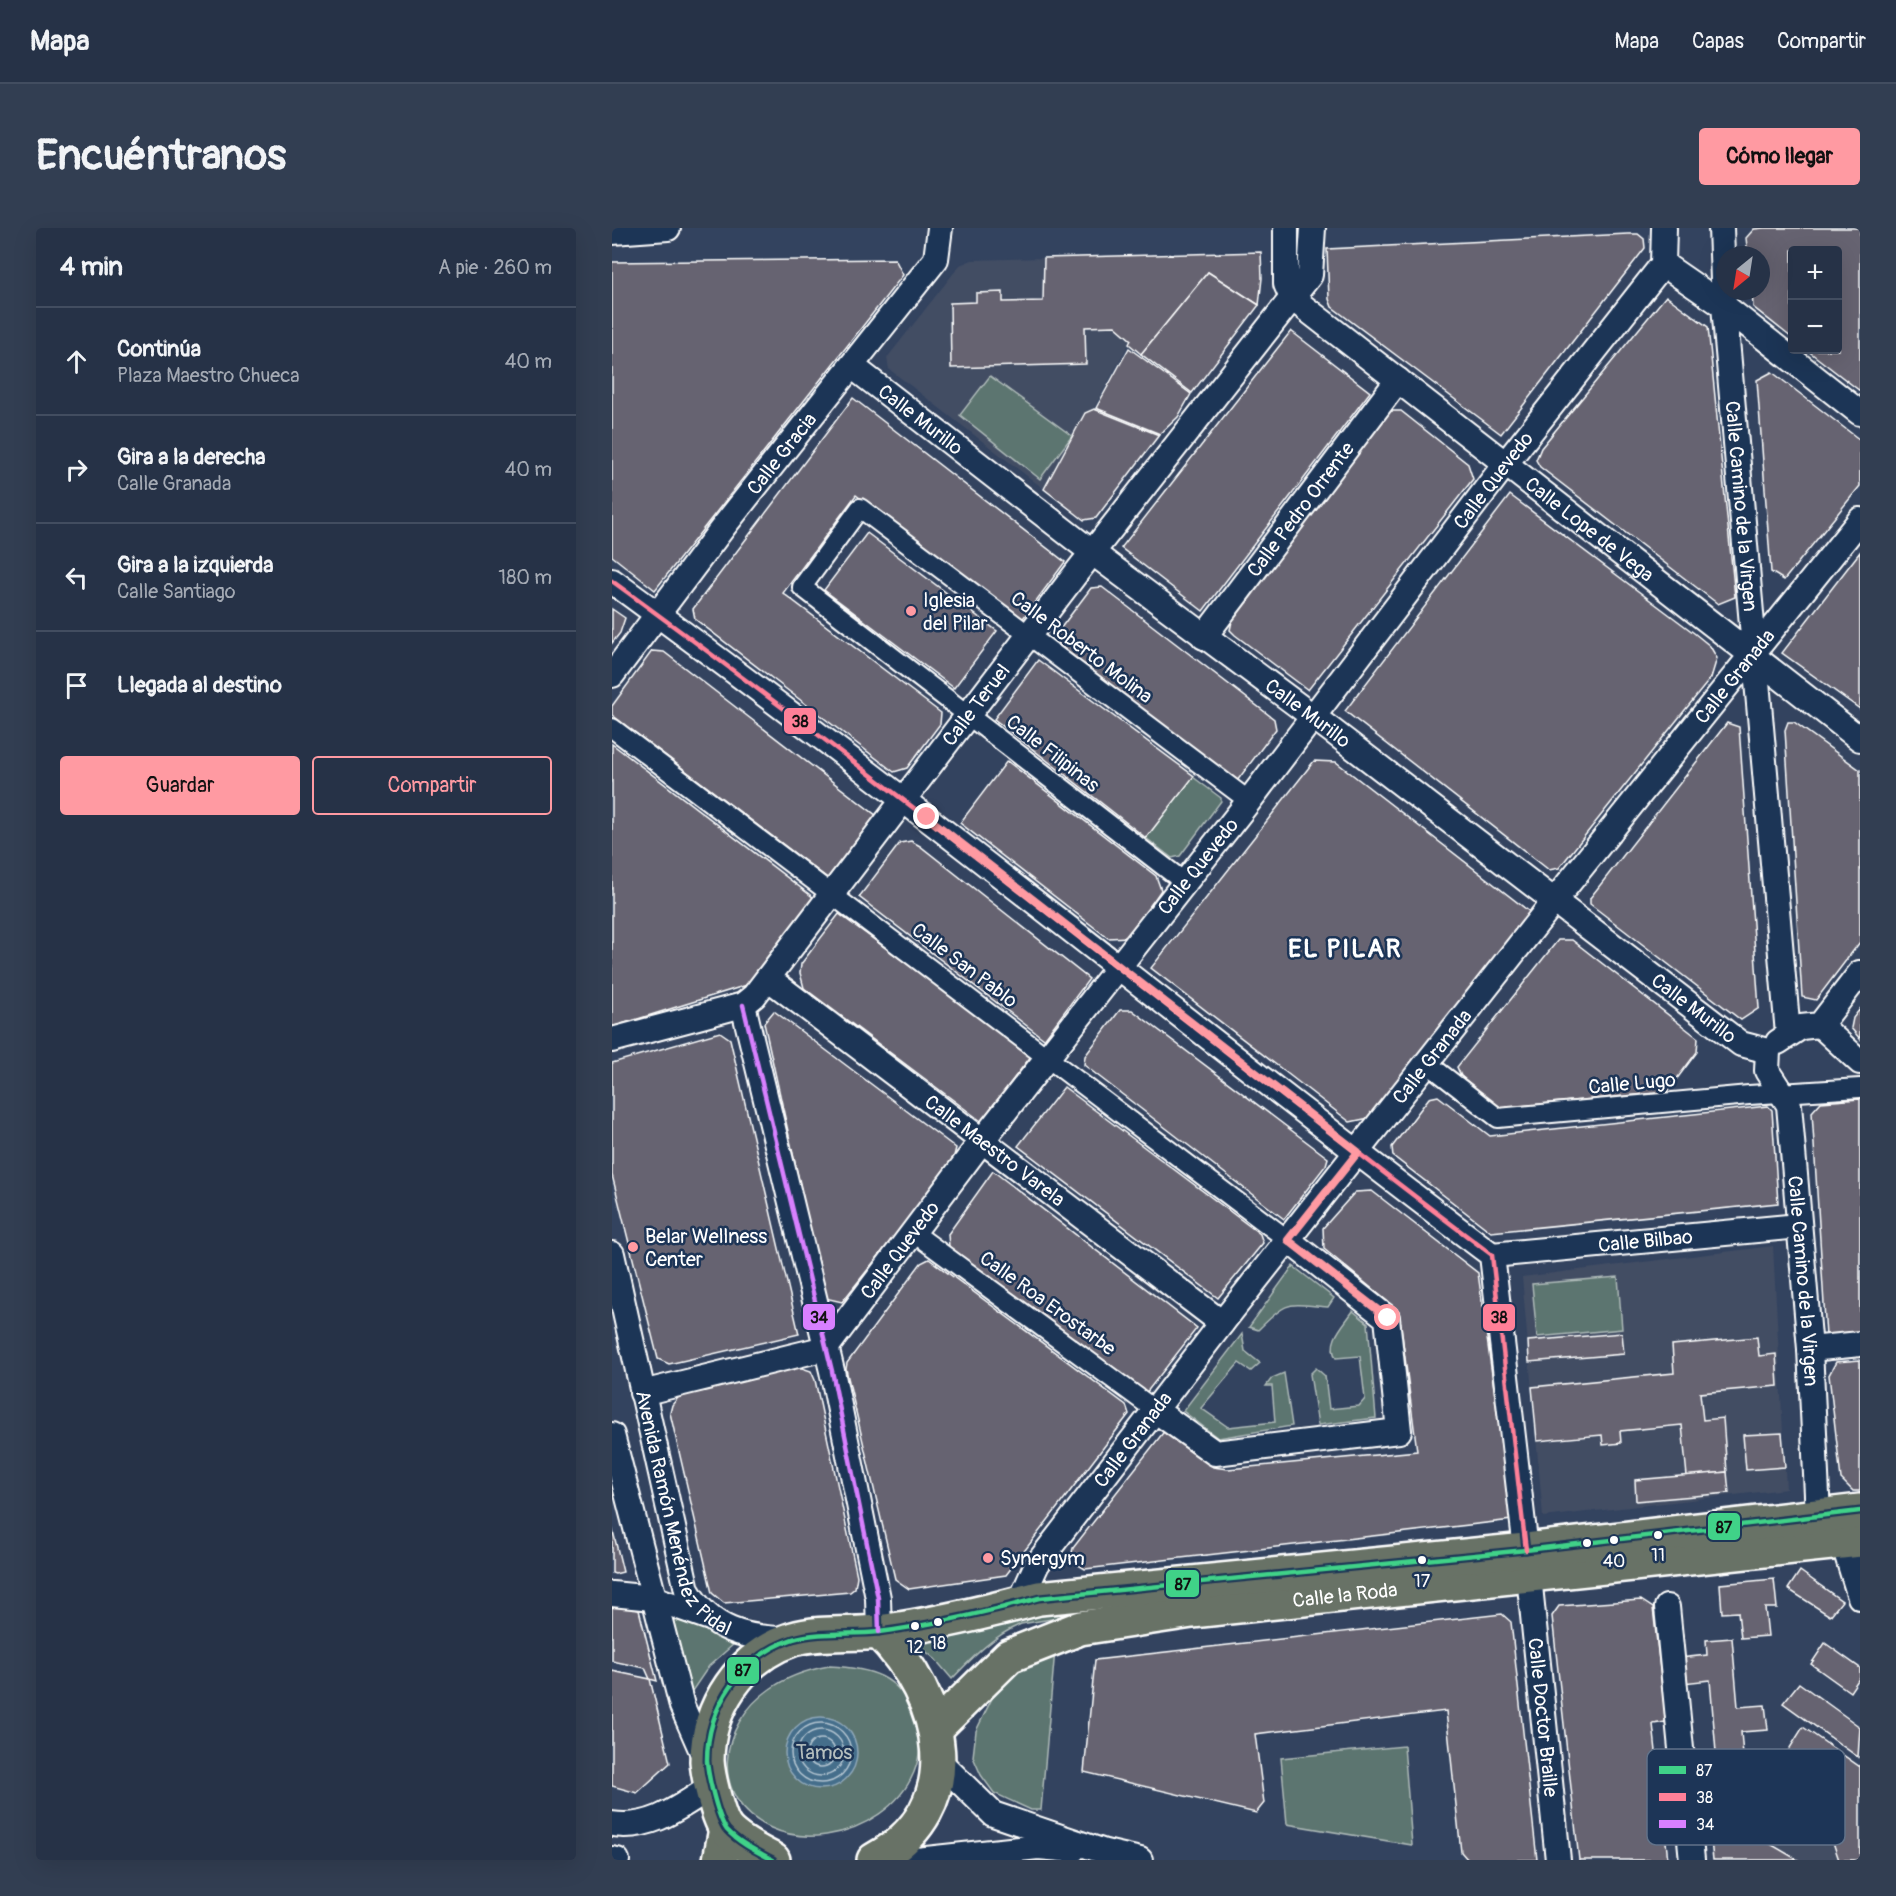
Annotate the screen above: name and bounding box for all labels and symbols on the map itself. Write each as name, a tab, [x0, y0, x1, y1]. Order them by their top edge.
north arrow	[1716, 246, 1770, 300]
street label: Calle Murillo	[873, 379, 968, 461]
street label: Calle Camino de la Virgen	[1719, 400, 1763, 613]
street label: Calle Gracia	[742, 408, 822, 500]
street label: Calle Quevedo	[1448, 427, 1539, 534]
street label: Calle Pedro Orrente	[1242, 437, 1360, 582]
street label: Calle Lope de Vega	[1520, 472, 1659, 587]
street label: Calle Roberto Molina	[1006, 586, 1158, 709]
place label: Iglesia del Pilar	[923, 588, 988, 636]
marker: Iglesia del Pilar	[904, 604, 918, 618]
street label: Calle Granada	[1690, 624, 1781, 729]
street label: Calle Teruel	[937, 659, 1016, 751]
street label: Calle Murillo	[1260, 673, 1356, 754]
line badge: 38	[783, 707, 817, 735]
street label: Calle Filipinas	[1001, 709, 1104, 798]
text: 38	[792, 712, 809, 732]
route end	[913, 803, 939, 829]
street label: Calle Quevedo	[1152, 813, 1244, 920]
street label: Calle San Pablo	[907, 917, 1023, 1014]
district label: EL PILAR	[1288, 933, 1402, 965]
street label: Calle Murillo	[1646, 968, 1742, 1049]
street label: Calle Granada	[1387, 1004, 1477, 1109]
street label: Calle Lugo	[1587, 1067, 1677, 1100]
street label: Calle Maestro Varela	[919, 1089, 1070, 1212]
street label: Calle Camino de la Virgen	[1782, 1175, 1824, 1387]
street label: Calle Quevedo	[855, 1196, 945, 1304]
place label: Belar Wellness Center	[645, 1224, 767, 1272]
street label: Calle Bilbao	[1597, 1224, 1694, 1258]
marker: Belar Wellness Center	[626, 1240, 640, 1254]
street label: Calle Roa Erostarbe	[975, 1246, 1121, 1361]
line badge: 34	[802, 1303, 836, 1331]
line badge: 38	[1482, 1303, 1516, 1332]
route start	[1374, 1304, 1400, 1330]
text: 34	[810, 1308, 829, 1328]
text: 38	[1491, 1308, 1508, 1328]
street label: Calle Granada	[1088, 1387, 1178, 1493]
street label: Avenida Ramón Menéndez Pidal	[630, 1388, 735, 1641]
line badge: 87	[1707, 1512, 1741, 1541]
text: 87	[1716, 1518, 1733, 1538]
marker: 11	[1652, 1529, 1664, 1541]
marker: 40	[1608, 1534, 1620, 1546]
unlabelled marker	[1581, 1537, 1593, 1549]
place label: 11	[1651, 1544, 1665, 1567]
place label: Synergym	[1000, 1546, 1085, 1571]
place label: 40	[1603, 1550, 1625, 1573]
marker: Synergym	[981, 1551, 995, 1565]
marker: 17	[1416, 1554, 1428, 1566]
line badge: 87	[1165, 1569, 1200, 1598]
place label: 17	[1414, 1570, 1431, 1593]
text: 87	[1175, 1575, 1192, 1595]
street label: Calle la Roda	[1291, 1577, 1399, 1613]
marker: 18	[932, 1616, 944, 1628]
marker: 12	[909, 1620, 921, 1632]
place label: 18	[930, 1632, 946, 1655]
place label: 12	[906, 1636, 924, 1659]
street label: Calle Doctor Braille	[1522, 1636, 1563, 1798]
line badge: 87	[726, 1656, 760, 1685]
text: 87	[735, 1661, 752, 1681]
park label: Tamos	[796, 1740, 852, 1765]
legend	[1647, 1749, 1845, 1845]
text: 87	[1696, 1761, 1713, 1781]
text: 38	[1696, 1788, 1713, 1808]
text: 34	[1696, 1815, 1714, 1835]

